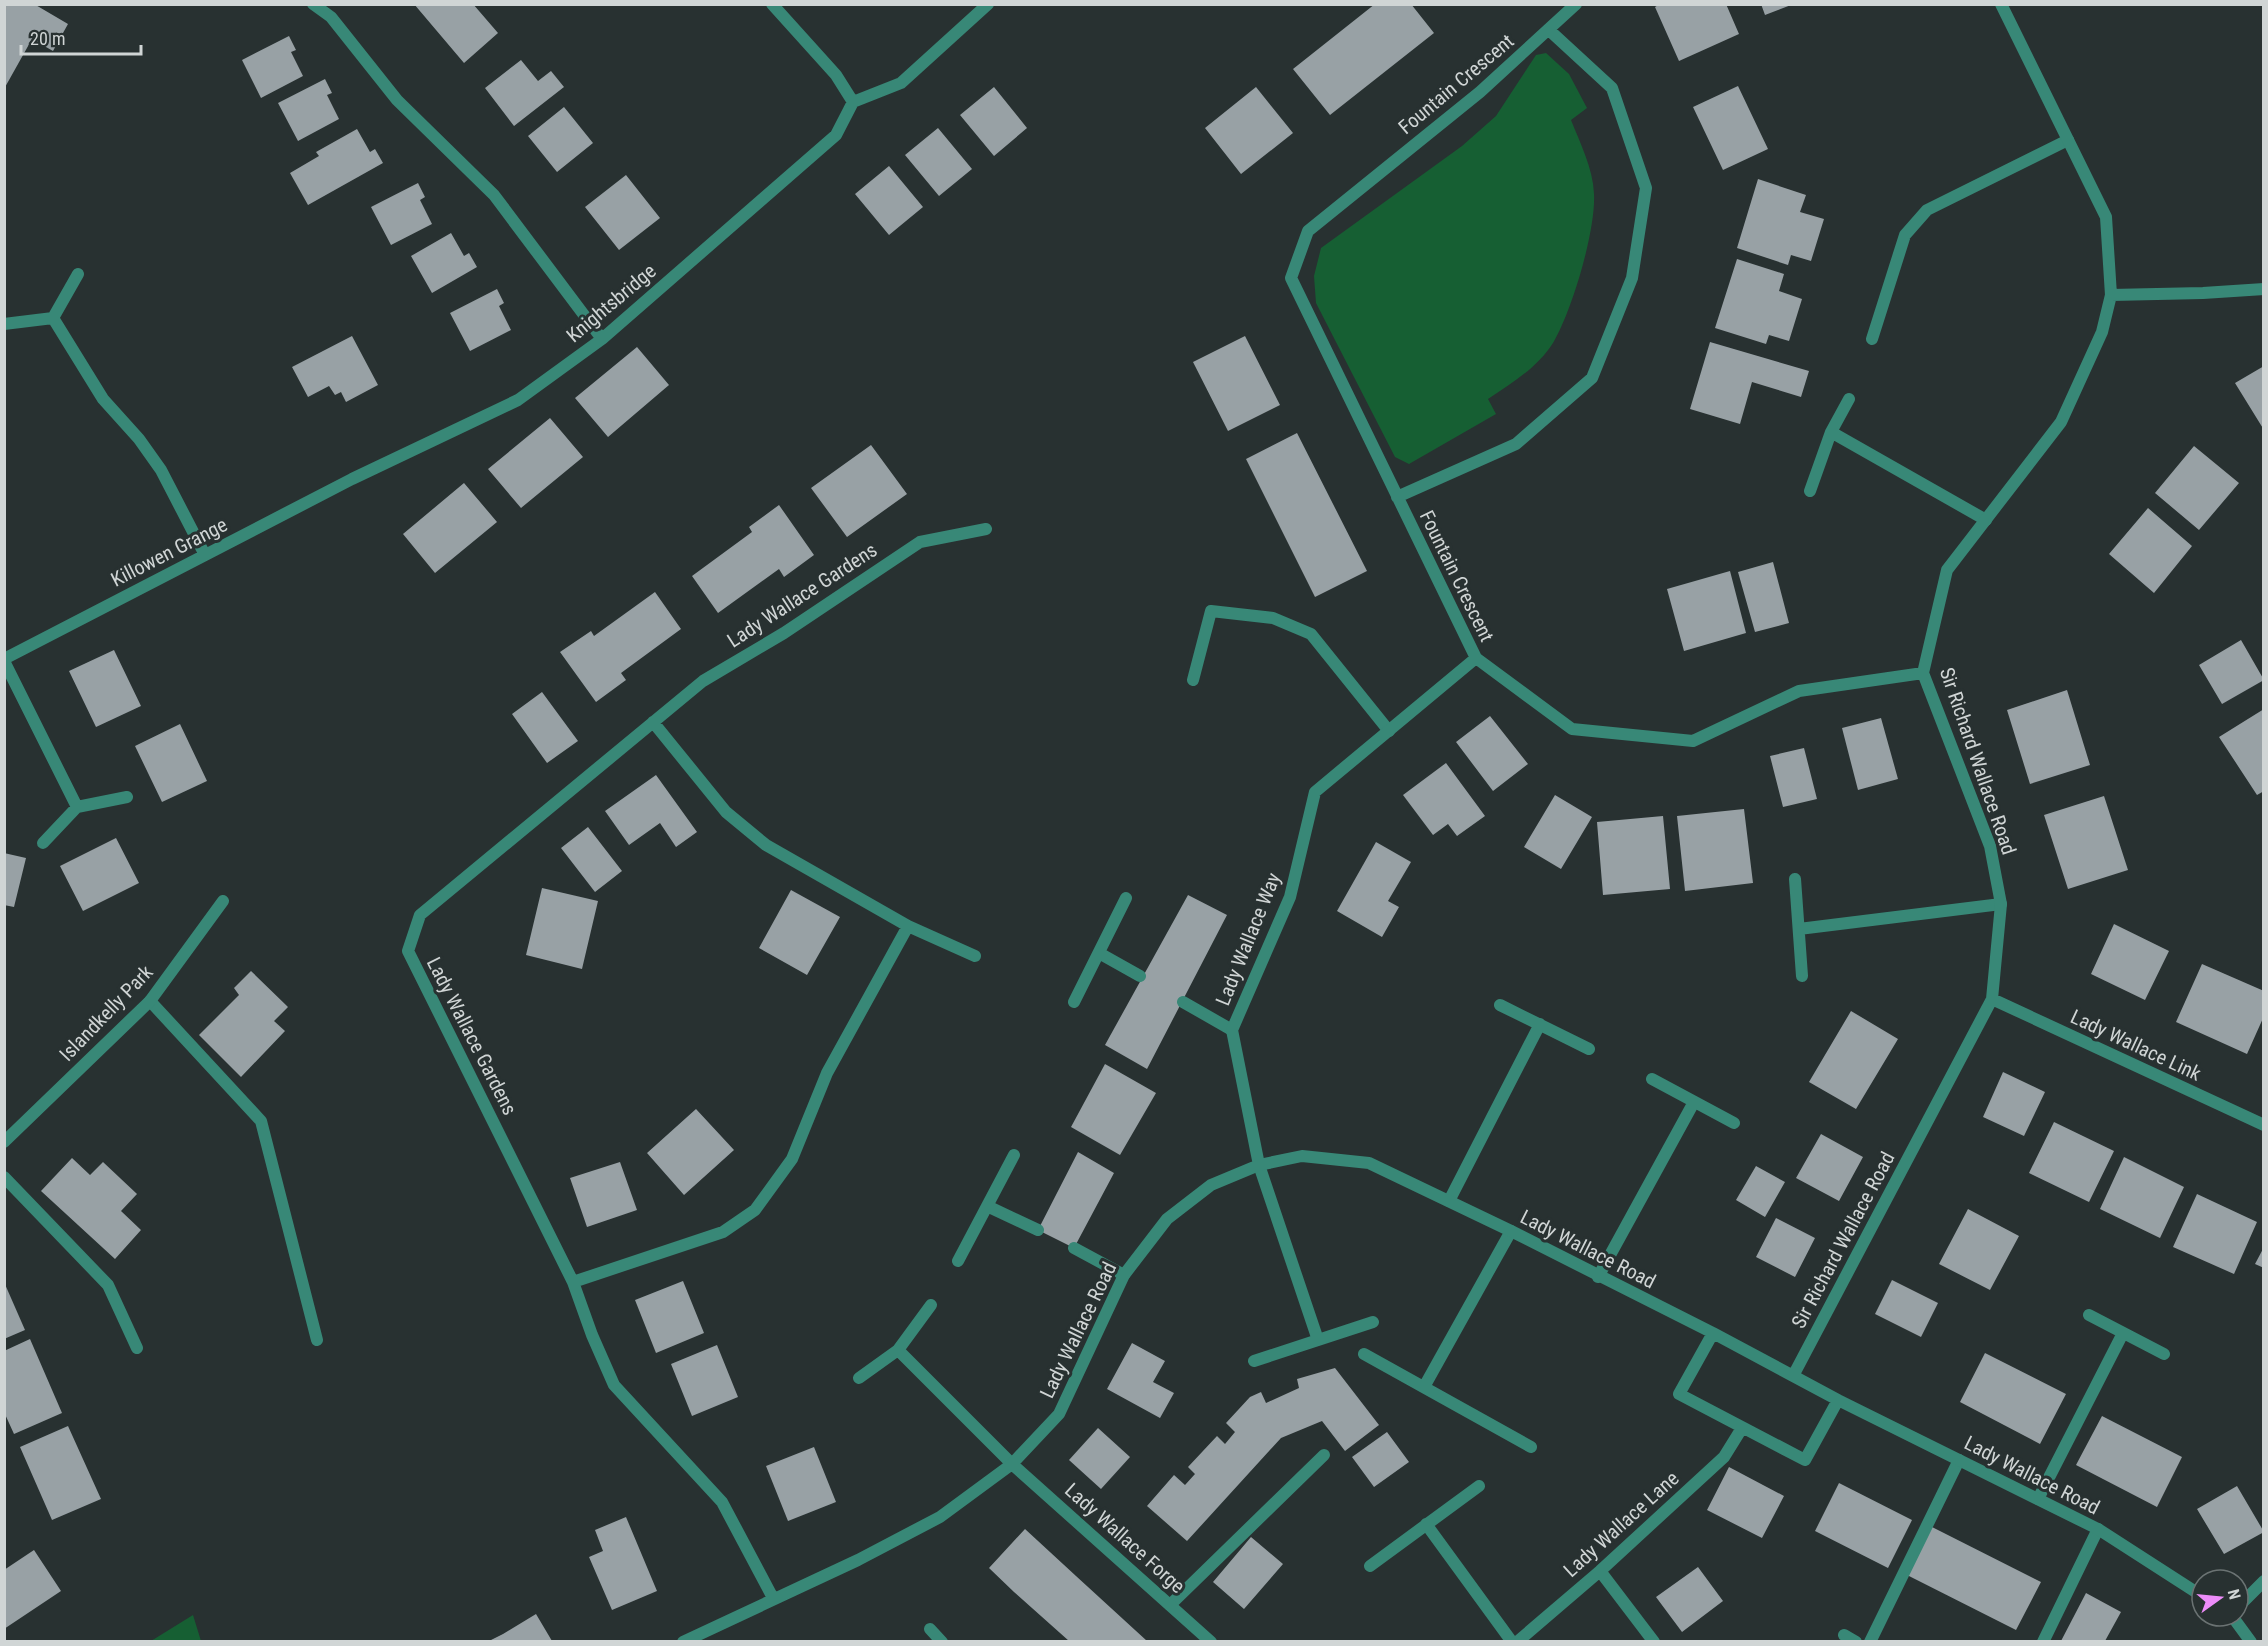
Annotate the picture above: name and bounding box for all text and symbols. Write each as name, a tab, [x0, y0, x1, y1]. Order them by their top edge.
scale bar	[21, 18, 141, 56]
text: 20 m	[30, 28, 65, 49]
street label: Fountain Crescent	[1393, 29, 1519, 139]
street label: Knightsbridge	[561, 259, 661, 347]
street label: Fountain Crescent	[1415, 506, 1499, 646]
street label: Killowen Grange	[107, 512, 231, 592]
street label: Lady Wallace Gardens	[723, 538, 881, 652]
street label: Sir Richard Wallace Road	[1935, 664, 2021, 858]
street label: Lady Wallace Way	[1210, 869, 1286, 1009]
street label: Lady Wallace Gardens	[422, 953, 522, 1119]
street label: Islandkelly Park	[54, 960, 158, 1066]
street label: Lady Wallace Link	[2067, 1004, 2205, 1086]
street label: Sir Richard Wallace Road	[1786, 1148, 1900, 1332]
street label: Lady Wallace Road	[1516, 1205, 1660, 1293]
street label: Lady Wallace Road	[1035, 1258, 1121, 1402]
street label: Lady Wallace Road	[1960, 1431, 2104, 1519]
street label: Lady Wallace Lane	[1559, 1466, 1683, 1582]
street label: Lady Wallace Forge	[1060, 1478, 1190, 1598]
north arrow	[2190, 1568, 2250, 1628]
text: N	[2224, 1587, 2244, 1601]

